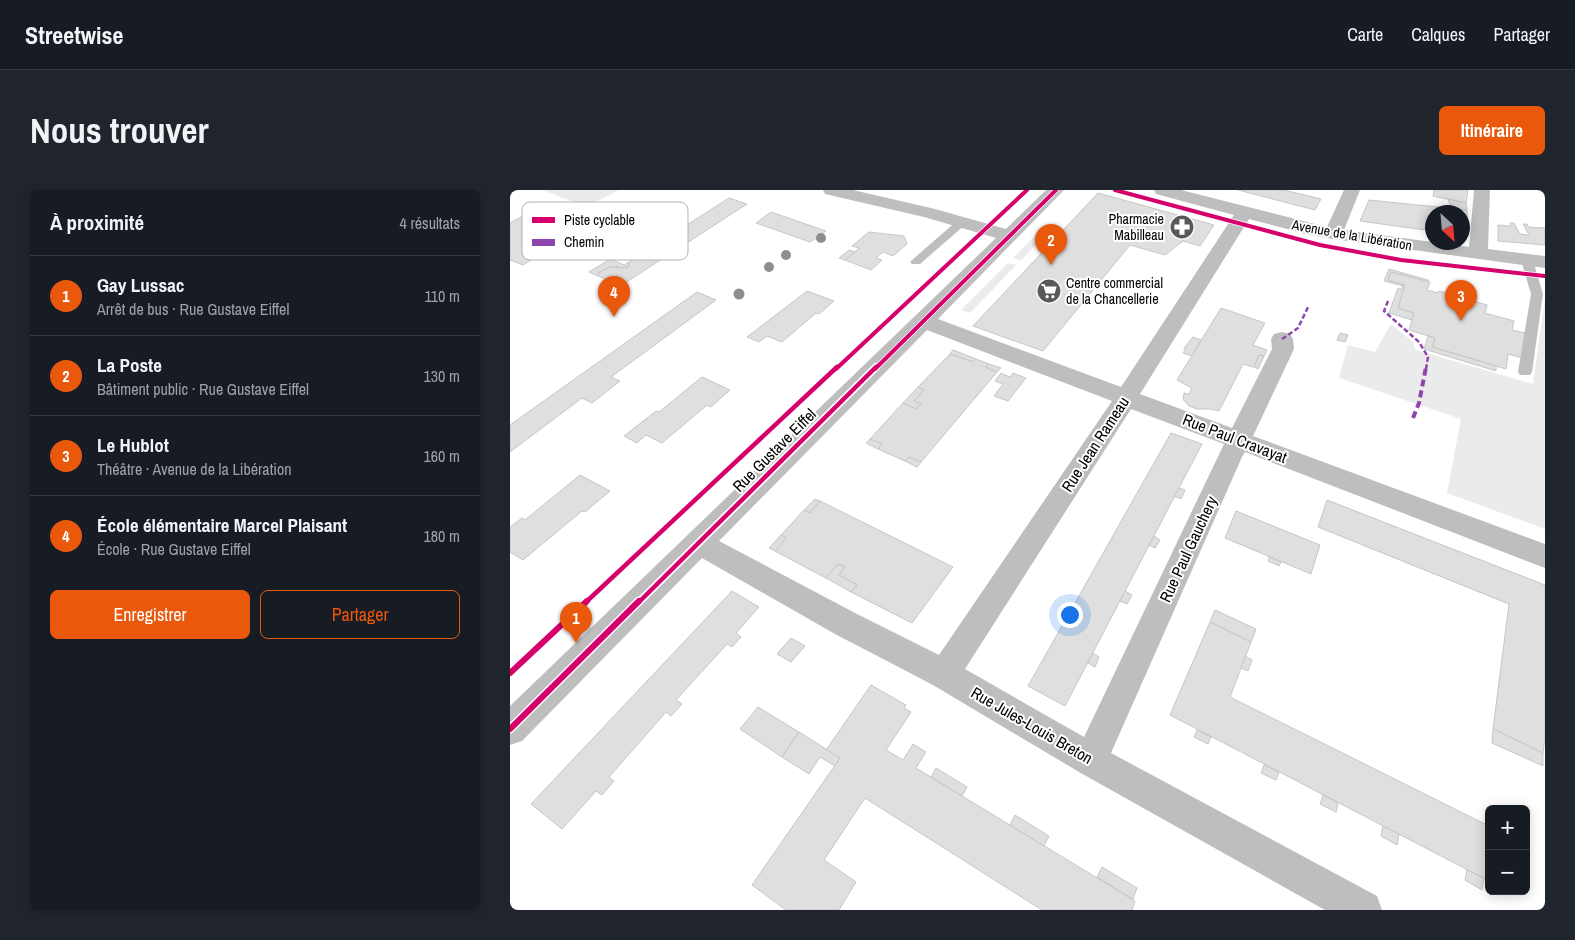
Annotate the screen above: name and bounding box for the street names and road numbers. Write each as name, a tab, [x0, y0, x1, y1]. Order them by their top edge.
street label: Avenue de la Libération	[1290, 215, 1413, 254]
street label: Rue Jean Rameau	[1056, 392, 1134, 496]
street label: Rue Gustave Eiffel	[727, 403, 821, 497]
street label: Rue Paul Cravayat	[1180, 408, 1291, 468]
street label: Rue Paul Gauchery	[1154, 492, 1222, 606]
street label: Rue Jules-Louis Breton	[967, 681, 1097, 769]

